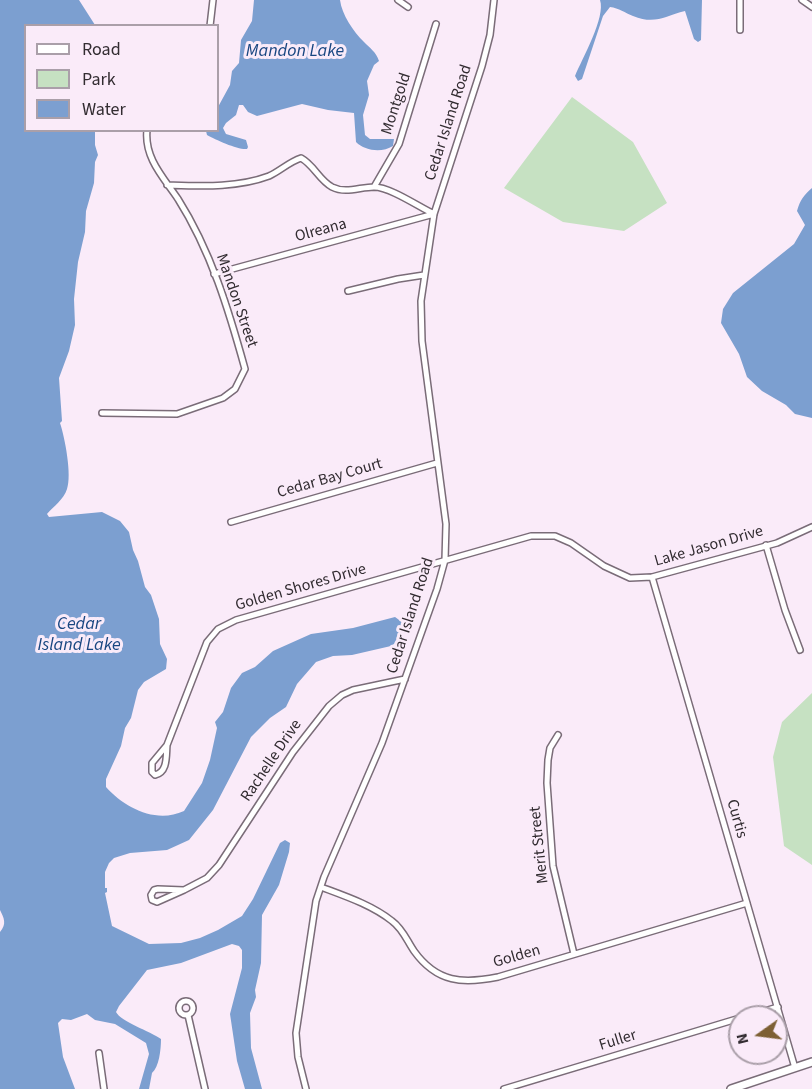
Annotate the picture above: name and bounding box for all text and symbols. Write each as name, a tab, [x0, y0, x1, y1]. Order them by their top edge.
legend	[24, 24, 219, 132]
text: Road	[82, 37, 121, 62]
water label: Mandon Lake	[246, 41, 344, 63]
street label: Cedar Island Road	[421, 62, 477, 184]
text: Park	[82, 67, 116, 92]
street label: Montgold	[378, 71, 416, 137]
text: Water	[82, 97, 126, 122]
street label: Olreana	[293, 215, 349, 247]
street label: Mandon Street	[211, 252, 261, 350]
street label: Cedar Bay Court	[275, 455, 385, 503]
street label: Lake Jason Drive	[652, 522, 766, 572]
street label: Cedar Island Road	[383, 555, 439, 677]
street label: Golden Shores Drive	[233, 560, 369, 616]
water label: Cedar Island Lake	[37, 614, 121, 656]
street label: Rachelle Drive	[237, 716, 307, 806]
street label: Curtis	[721, 797, 751, 841]
street label: Merit Street	[526, 805, 554, 885]
street label: Golden	[491, 941, 543, 973]
north arrow	[728, 1005, 788, 1065]
street label: Fuller	[597, 1026, 639, 1056]
text: N	[731, 1031, 754, 1047]

